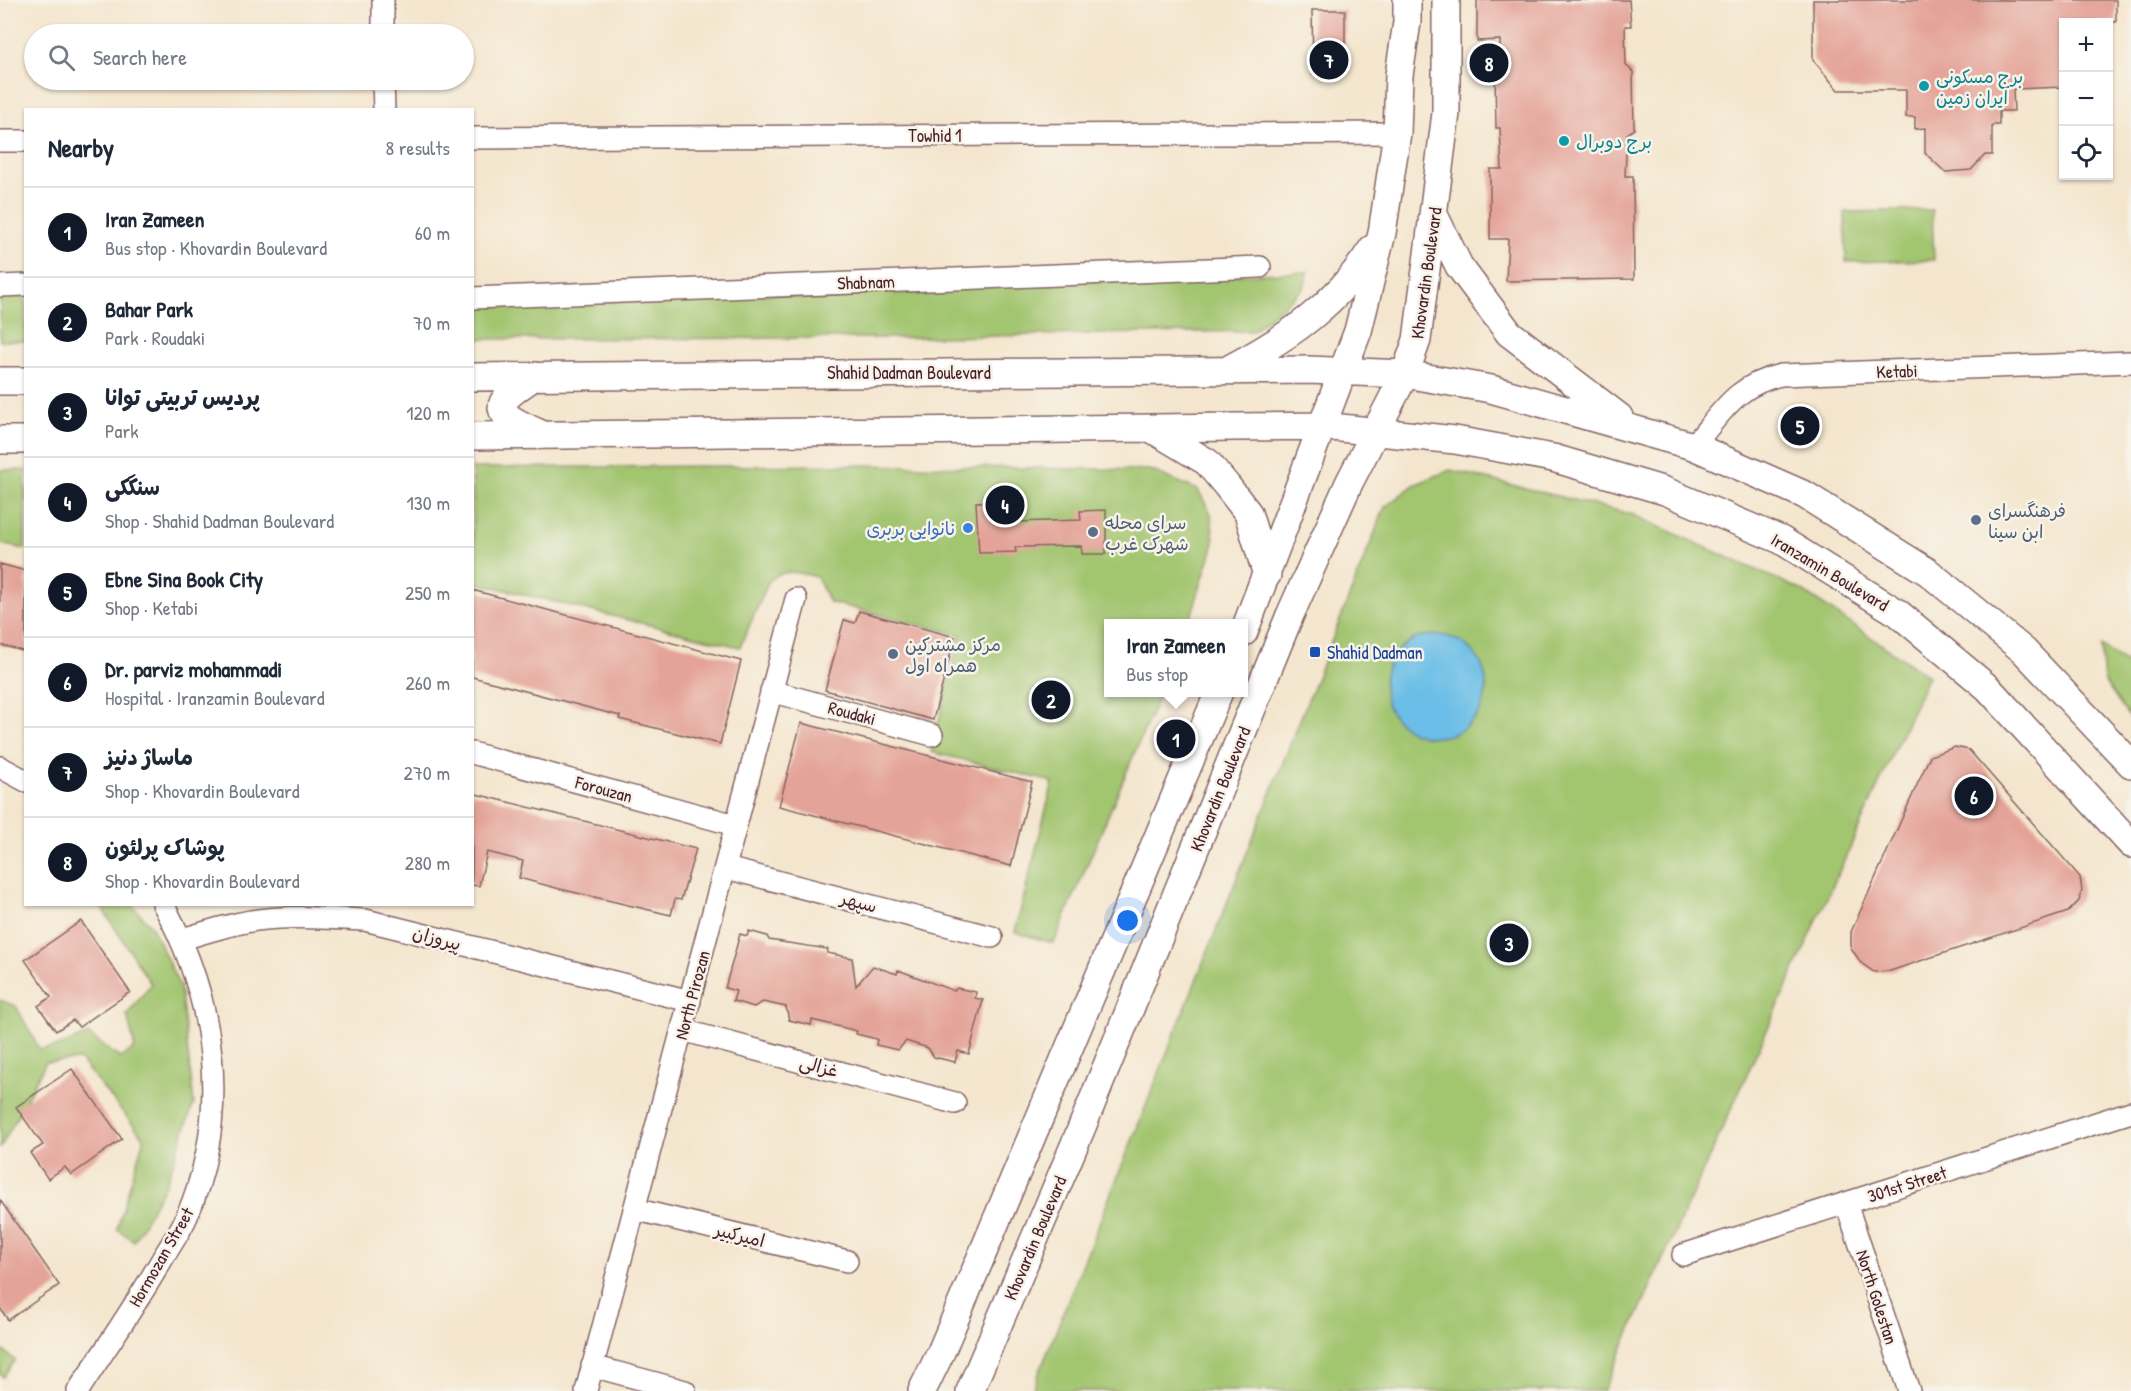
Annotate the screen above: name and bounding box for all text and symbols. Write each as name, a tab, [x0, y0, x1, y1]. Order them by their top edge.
map controls	[2059, 18, 2113, 180]
button: +	[2059, 18, 2113, 72]
search box	[24, 24, 474, 90]
pin: 7	[1310, 38, 1348, 82]
pin: 8	[1470, 40, 1508, 86]
icon: search	[45, 41, 78, 74]
text: Search here	[93, 42, 187, 72]
place label: برج مسکونی ایران زمین	[1936, 64, 2023, 110]
button: −	[2059, 72, 2113, 126]
marker: برج مسکونی ایران زمین	[1917, 79, 1931, 93]
street label: Towhid 1	[908, 123, 962, 148]
button: locate	[2059, 126, 2113, 180]
place label: برج دوبرال	[1576, 129, 1652, 154]
text: Nearby	[48, 130, 114, 165]
text: 8 results	[385, 134, 450, 161]
marker: برج دوبرال	[1557, 134, 1571, 148]
text: Iran Zameen	[105, 204, 204, 234]
street label: Khovardin Boulevard	[1404, 206, 1448, 340]
text: 1	[64, 219, 71, 246]
text: 60 m	[415, 219, 450, 246]
text: Bus stop · Khovardin Boulevard	[105, 234, 327, 261]
street label: Shabnam	[837, 269, 895, 295]
text: Bahar Park	[105, 294, 193, 324]
text: 2	[63, 309, 72, 336]
text: 70 m	[413, 309, 450, 336]
text: Park · Roudaki	[105, 324, 205, 351]
street label: Ketabi	[1876, 358, 1918, 384]
street label: Shahid Dadman Boulevard	[827, 360, 991, 385]
text: پردیس تربیتی توانا	[105, 382, 260, 412]
text: 3	[63, 399, 72, 426]
text: 120 m	[406, 399, 450, 426]
pin: 5	[1780, 404, 1820, 448]
text: Park	[105, 417, 138, 444]
text: سنگکی	[105, 472, 160, 502]
pin: 4	[986, 482, 1024, 528]
text: 4	[64, 489, 71, 516]
text: 130 m	[407, 489, 450, 516]
place label: فرهنگسرای ابن سینا	[1988, 498, 2066, 544]
text: Shop · Shahid Dadman Boulevard	[105, 507, 334, 534]
place label: سرای محله شهرک غرب	[1105, 510, 1189, 556]
marker: فرهنگسرای ابن سینا	[1969, 513, 1983, 527]
place label: نانوایی بربری	[866, 516, 956, 541]
marker: نانوایی بربری	[961, 521, 975, 535]
marker: سرای محله شهرک غرب	[1086, 525, 1100, 539]
street label: Iranzamin Boulevard	[1766, 527, 1894, 617]
text: Ebne Sina Book City	[105, 564, 263, 594]
text: 5	[63, 579, 72, 606]
text: 250 m	[405, 579, 450, 606]
text: Shop · Ketabi	[105, 594, 198, 621]
popup	[1104, 619, 1248, 697]
text: Iran Zameen	[1126, 630, 1226, 660]
place label: مرکز مشترکین همراه اول	[905, 632, 1001, 678]
place label: Shahid Dadman	[1327, 640, 1423, 665]
marker: Shahid Dadman	[1308, 645, 1322, 659]
marker: مرکز مشترکین همراه اول	[886, 647, 900, 661]
text: Dr. parviz mohammadi	[105, 654, 282, 684]
text: Bus stop	[1126, 660, 1188, 687]
text: 6	[64, 669, 71, 696]
text: 260 m	[406, 669, 450, 696]
pin: 2	[1032, 678, 1070, 722]
text: Hospital · Iranzamin Boulevard	[105, 684, 325, 711]
street label: Roudaki	[825, 695, 879, 731]
pin: 1	[1156, 716, 1196, 762]
street label: Khovardin Boulevard	[1184, 723, 1256, 855]
text: ماساژ دنیز	[105, 742, 193, 772]
text: 7	[63, 759, 72, 786]
text: 270 m	[404, 759, 450, 786]
street label: Forouzan	[572, 769, 635, 809]
pin: 6	[1954, 774, 1994, 818]
text: Shop · Khovardin Boulevard	[105, 777, 300, 804]
text: پوشاک پرلئون	[105, 832, 225, 862]
text: 8	[63, 849, 72, 876]
text: 280 m	[405, 849, 450, 876]
text: Shop · Khovardin Boulevard	[105, 867, 300, 894]
street label: سپهر	[836, 885, 880, 919]
your location	[1113, 906, 1142, 935]
street label: پیروزان	[410, 920, 464, 956]
pin: 3	[1490, 920, 1528, 966]
street label: North Pirozan	[668, 948, 716, 1042]
street label: غزالی	[797, 1049, 841, 1083]
street label: 301st Street	[1864, 1159, 1951, 1209]
street label: Khovardin Boulevard	[998, 1172, 1072, 1304]
street label: Hormozan Street	[122, 1202, 200, 1311]
street label: امیرکبیر	[711, 1216, 768, 1253]
street label: North Golestan	[1850, 1247, 1904, 1347]

